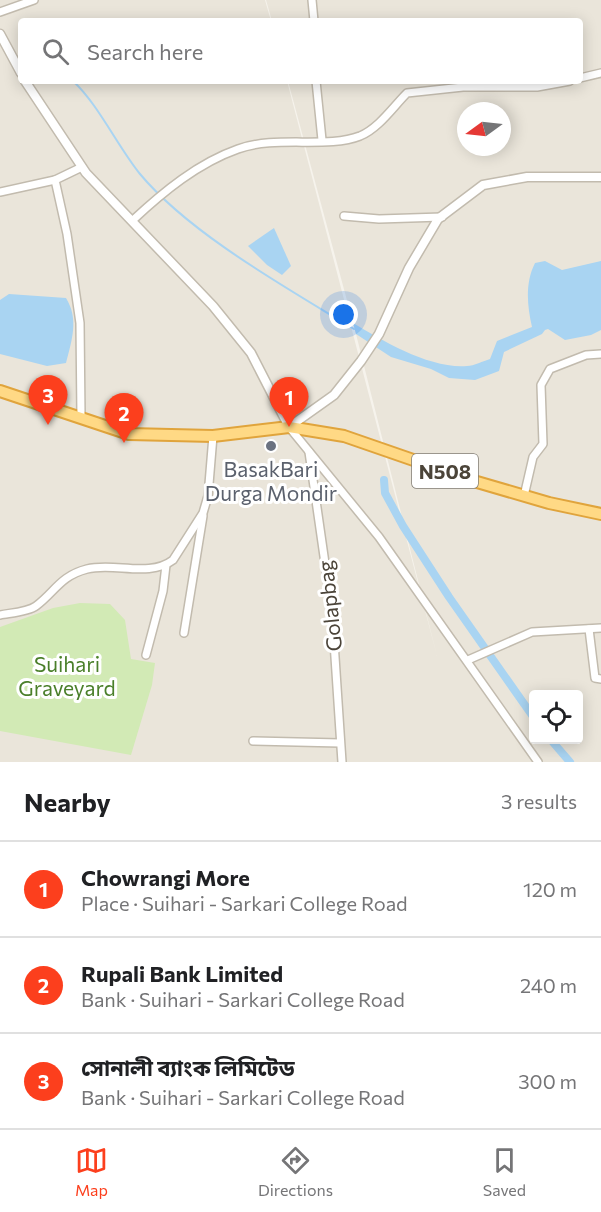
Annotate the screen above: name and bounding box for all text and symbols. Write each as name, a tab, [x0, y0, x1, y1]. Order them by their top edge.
search box	[18, 18, 583, 84]
icon: search	[39, 35, 72, 68]
text: Search here	[87, 38, 203, 65]
north arrow	[457, 102, 511, 156]
your location	[329, 300, 358, 329]
pin: 3	[28, 376, 68, 425]
pin: 1	[270, 378, 308, 427]
pin: 2	[104, 394, 144, 443]
marker: BasakBari Durga Mondir	[264, 439, 278, 453]
road number: N508	[412, 454, 478, 488]
place label: BasakBari Durga Mondir	[205, 456, 337, 505]
street label: Golapbag	[312, 559, 346, 653]
park label: Suihari Graveyard	[18, 651, 116, 700]
map controls	[529, 690, 583, 744]
button: locate	[529, 690, 583, 744]
text: Nearby	[24, 786, 111, 817]
text: 3 results	[501, 789, 577, 813]
text: Chowrangi More	[81, 864, 250, 891]
text: 1	[39, 877, 48, 901]
text: 120 m	[523, 877, 577, 901]
text: Place · Suihari - Sarkari College Road	[81, 891, 408, 915]
text: Rupali Bank Limited	[81, 960, 283, 987]
text: 2	[38, 973, 49, 997]
text: 240 m	[520, 973, 577, 997]
text: Bank · Suihari - Sarkari College Road	[81, 987, 405, 1011]
text: সোনালী ব্যাংক লিমিটেড	[81, 1054, 295, 1081]
text: 3	[38, 1069, 49, 1093]
text: 300 m	[518, 1069, 577, 1093]
text: Bank · Suihari - Sarkari College Road	[81, 1085, 405, 1109]
tab: Map	[75, 1144, 108, 1199]
tab: Directions	[258, 1144, 333, 1199]
tab: Saved	[483, 1144, 526, 1199]

